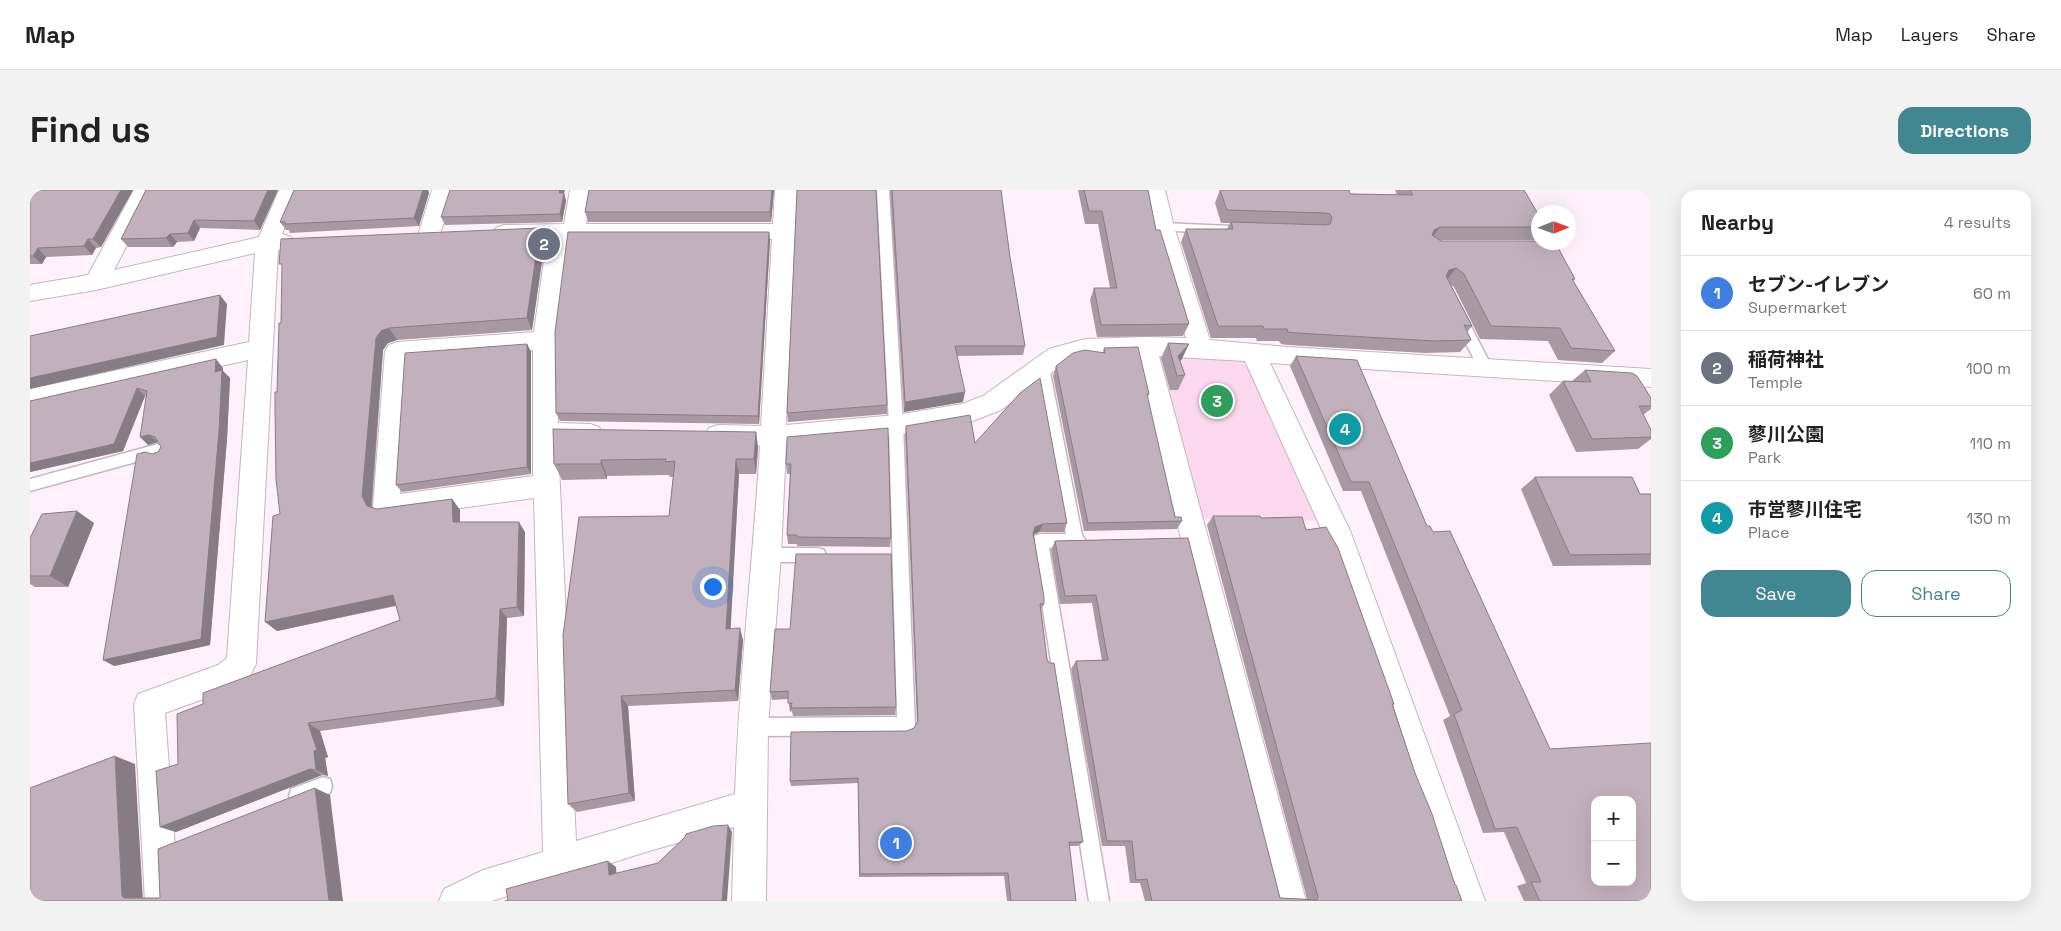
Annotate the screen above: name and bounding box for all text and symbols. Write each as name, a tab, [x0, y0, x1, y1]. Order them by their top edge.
text: Map	[25, 19, 75, 50]
text: Map	[1835, 23, 1873, 46]
text: Layers	[1901, 23, 1958, 46]
text: Share	[1986, 23, 2036, 46]
button: Directions	[1898, 107, 2031, 154]
text: Find us	[30, 108, 151, 152]
north arrow	[1531, 205, 1576, 250]
text: Nearby	[1701, 209, 1774, 236]
text: 4 results	[1944, 212, 2011, 233]
pin: 2	[528, 225, 560, 263]
text: セブン-イレブン	[1748, 272, 1889, 297]
text: 1	[1713, 283, 1721, 304]
text: 60 m	[1973, 283, 2011, 304]
text: Supermarket	[1748, 297, 1847, 318]
text: 稲荷神社	[1748, 347, 1824, 372]
text: 2	[1712, 358, 1722, 379]
text: 100 m	[1966, 358, 2011, 379]
text: Temple	[1748, 372, 1803, 393]
pin: 3	[1201, 382, 1233, 420]
pin: 4	[1329, 410, 1361, 448]
text: 蓼川公園	[1748, 422, 1824, 447]
text: 3	[1712, 433, 1722, 454]
text: 110 m	[1969, 433, 2011, 454]
text: Park	[1748, 447, 1781, 468]
text: 市営蓼川住宅	[1748, 497, 1862, 522]
text: 4	[1712, 508, 1722, 529]
text: 130 m	[1967, 508, 2011, 529]
text: Place	[1748, 522, 1790, 543]
button: Save	[1701, 570, 1851, 617]
button: Share	[1861, 570, 2011, 617]
your location	[700, 574, 726, 600]
map controls	[1591, 796, 1636, 886]
button: +	[1591, 796, 1636, 841]
pin: 1	[880, 824, 912, 862]
button: −	[1591, 841, 1636, 886]

